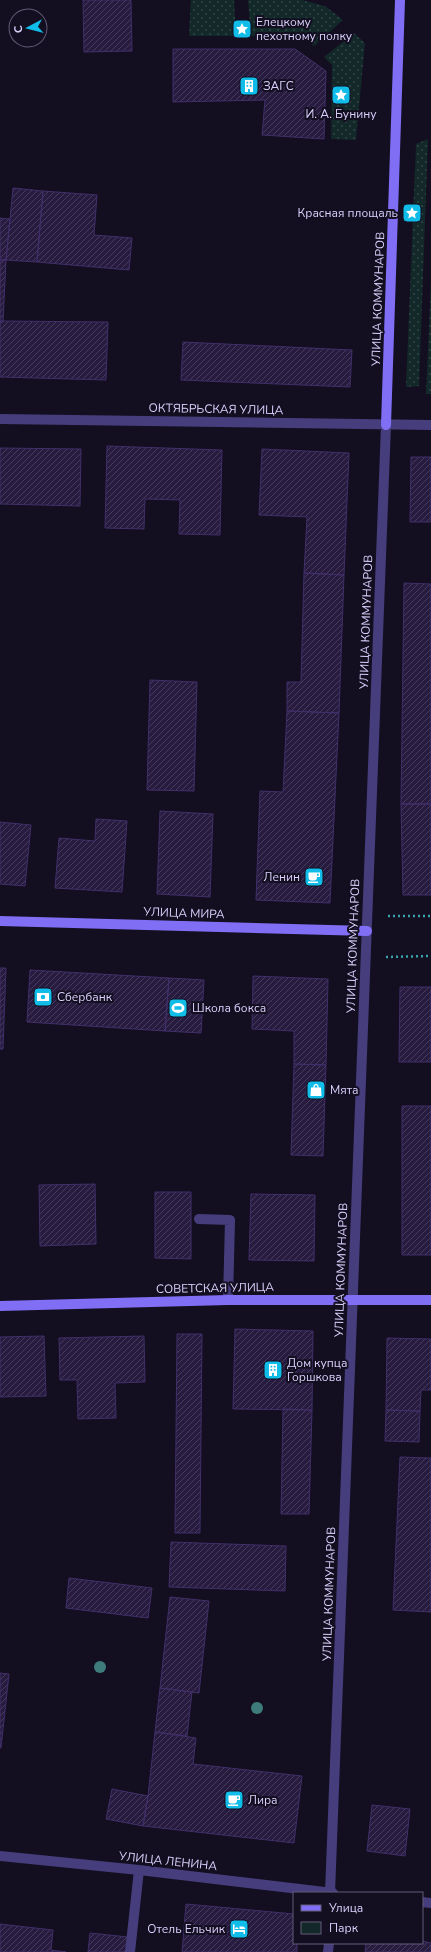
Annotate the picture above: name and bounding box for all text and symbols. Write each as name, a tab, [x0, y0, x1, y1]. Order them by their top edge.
north arrow	[8, 8, 48, 48]
place label: Елецкому пехотному полку	[256, 14, 353, 44]
place icon: Елецкому пехотному полку	[231, 18, 253, 40]
text: С	[11, 24, 26, 34]
building icon: ЗАГС	[238, 75, 260, 97]
place label: ЗАГС	[263, 78, 294, 94]
place icon: И. А. Бунину	[330, 84, 352, 106]
place label: И. А. Бунину	[305, 106, 377, 122]
place icon: Красная площаль	[401, 202, 423, 224]
place label: Красная площаль	[298, 205, 398, 221]
street label: УЛИЦА КОММУНАРОВ	[368, 231, 388, 368]
street label: ОКТЯБРЬСКАЯ УЛИЦА	[148, 400, 284, 418]
street label: УЛИЦА КОММУНАРОВ	[356, 554, 376, 691]
cafe icon: Ленин	[303, 866, 325, 888]
place label: Ленин	[264, 869, 300, 885]
street label: УЛИЦА КОММУНАРОВ	[343, 878, 363, 1015]
street label: УЛИЦА МИРА	[142, 904, 225, 922]
bank icon: Сбербанк	[32, 986, 54, 1008]
place label: Сбербанк	[57, 989, 113, 1005]
sports icon: Школа бокса	[167, 997, 189, 1019]
place label: Школа бокса	[192, 1000, 266, 1016]
shop icon: Мята	[305, 1079, 327, 1101]
place label: Мята	[330, 1082, 359, 1098]
street label: УЛИЦА КОММУНАРОВ	[331, 1202, 351, 1339]
street label: СОВЕТСКАЯ УЛИЦА	[156, 1279, 274, 1297]
place label: Дом купца Горшкова	[287, 1355, 347, 1385]
building icon: Дом купца Горшкова	[262, 1359, 284, 1381]
street label: УЛИЦА КОММУНАРОВ	[319, 1526, 339, 1663]
cafe icon: Лира	[223, 1789, 245, 1811]
place label: Лира	[248, 1792, 277, 1808]
street label: УЛИЦА ЛЕНИНА	[117, 1848, 218, 1874]
legend	[293, 1892, 423, 1944]
text: Улица	[328, 1900, 363, 1916]
hotel icon: Отель Ельчик	[228, 1918, 250, 1940]
text: Парк	[329, 1920, 359, 1936]
place label: Отель Ельчик	[147, 1921, 226, 1937]

